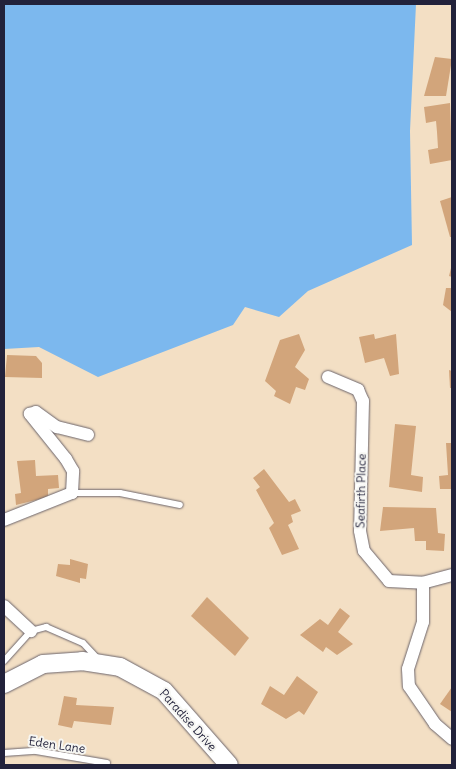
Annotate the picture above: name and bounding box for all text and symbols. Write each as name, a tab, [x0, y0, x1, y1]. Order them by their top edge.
street label: Seafirth Place	[353, 454, 369, 528]
street label: Paradise Drive	[156, 686, 220, 754]
street label: Eden Lane	[28, 734, 86, 756]

